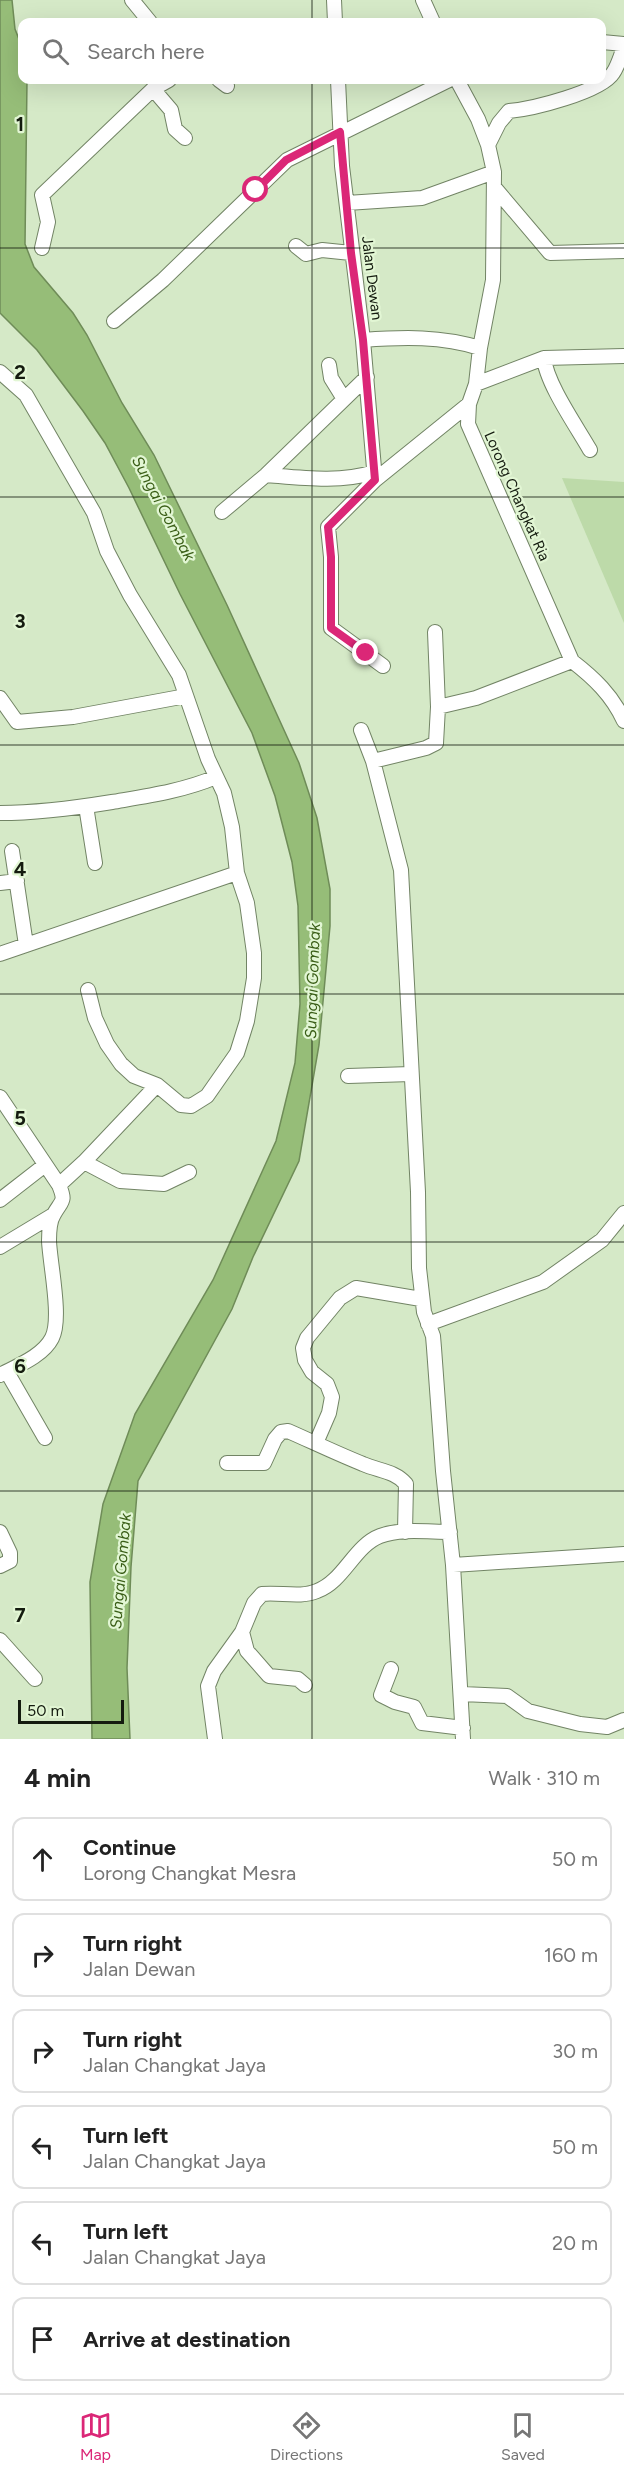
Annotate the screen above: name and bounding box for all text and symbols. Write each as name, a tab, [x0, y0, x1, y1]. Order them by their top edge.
search box	[18, 18, 606, 84]
icon: search	[39, 35, 72, 68]
text: Search here	[87, 38, 205, 65]
text: 1	[16, 112, 24, 136]
route start	[242, 176, 268, 202]
street label: Jalan Dewan	[358, 235, 386, 321]
text: 2	[14, 360, 26, 384]
street label: Lorong Changkat Ria	[480, 428, 554, 564]
water label: Sungai Gombak	[128, 453, 200, 565]
text: 3	[14, 609, 26, 633]
route end	[352, 639, 378, 665]
text: 4	[14, 857, 27, 881]
water label: Sungai Gombak	[301, 922, 324, 1039]
text: 5	[14, 1106, 26, 1130]
text: 6	[14, 1354, 26, 1378]
water label: Sungai Gombak	[106, 1511, 135, 1630]
text: 7	[14, 1603, 26, 1627]
scale bar	[18, 1697, 124, 1724]
text: 50 m	[27, 1701, 64, 1720]
text: 4 min	[24, 1762, 91, 1794]
text: Walk · 310 m	[488, 1766, 600, 1790]
text: Continue	[83, 1834, 176, 1861]
icon: ahead	[26, 1843, 59, 1876]
text: 50 m	[552, 1847, 598, 1871]
text: Lorong Changkat Mesra	[83, 1861, 296, 1885]
text: Turn right	[83, 1930, 182, 1957]
icon: right	[26, 1939, 59, 1972]
text: 160 m	[544, 1943, 598, 1967]
text: Jalan Dewan	[83, 1957, 195, 1981]
text: Turn right	[83, 2026, 182, 2053]
icon: right	[26, 2035, 59, 2068]
text: 30 m	[552, 2039, 598, 2063]
text: Jalan Changkat Jaya	[83, 2053, 266, 2077]
text: Turn left	[83, 2122, 169, 2149]
icon: left	[26, 2131, 59, 2164]
text: 50 m	[552, 2135, 598, 2159]
text: Jalan Changkat Jaya	[83, 2149, 266, 2173]
text: Turn left	[83, 2218, 169, 2245]
icon: left	[26, 2227, 59, 2260]
text: 20 m	[552, 2231, 598, 2255]
text: Jalan Changkat Jaya	[83, 2245, 266, 2269]
icon: arrive	[26, 2323, 59, 2356]
text: Arrive at destination	[83, 2326, 291, 2353]
tab: Map	[79, 2409, 112, 2464]
tab: Directions	[270, 2409, 343, 2464]
tab: Saved	[501, 2409, 545, 2464]

